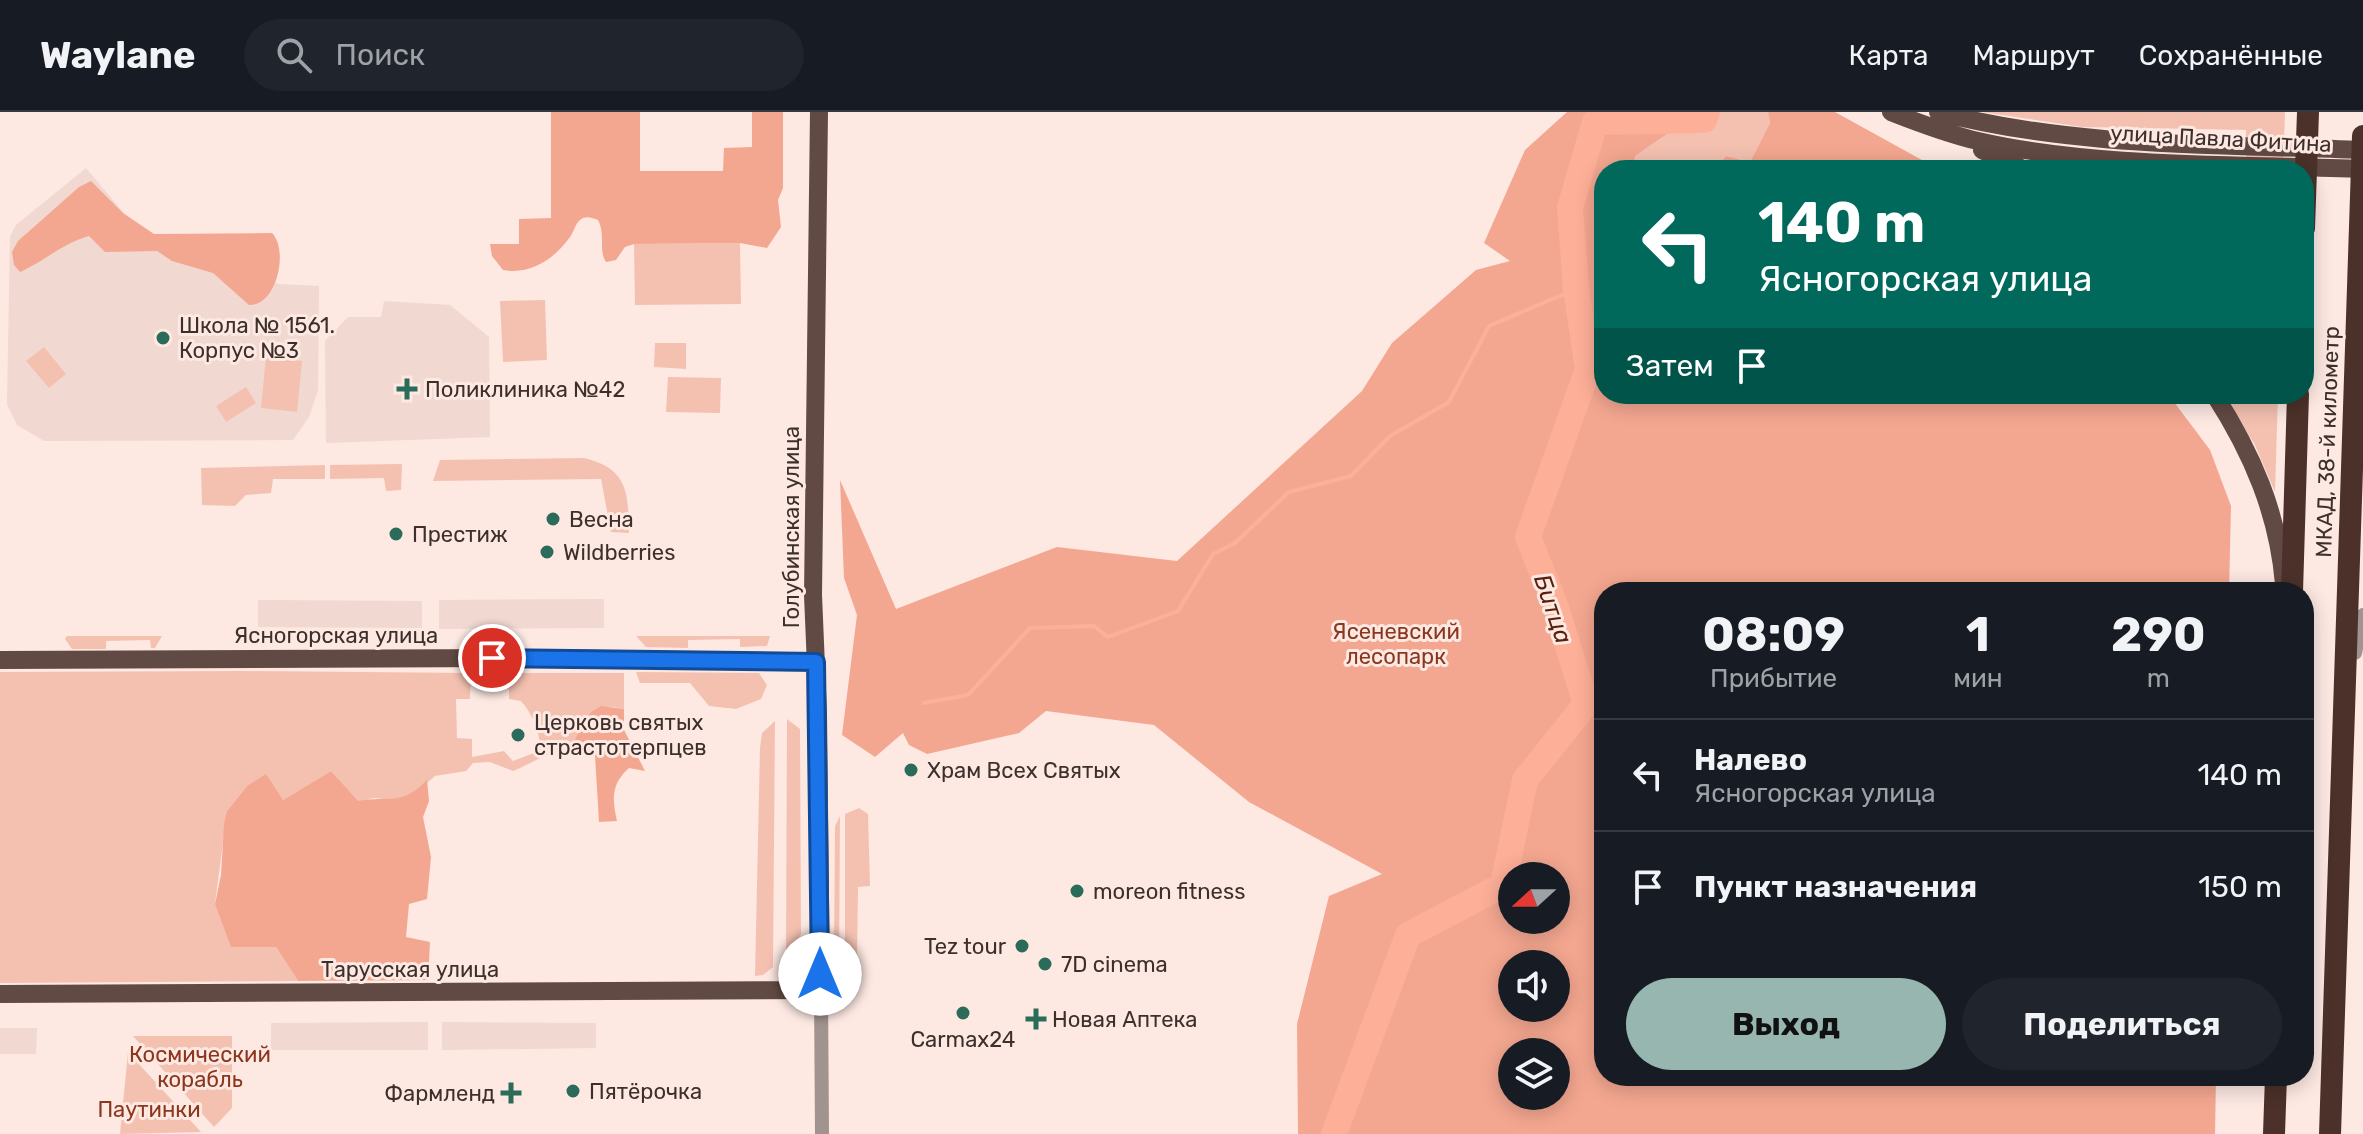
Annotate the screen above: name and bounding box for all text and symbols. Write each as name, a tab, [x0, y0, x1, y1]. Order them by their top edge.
search box	[244, 19, 804, 91]
text: Waylane	[40, 32, 196, 78]
icon: search	[272, 33, 316, 77]
text: Поиск	[336, 37, 425, 73]
text: Карта	[1849, 39, 1928, 72]
text: Маршрут	[1972, 39, 2095, 72]
text: Сохранённые	[2139, 39, 2323, 72]
street label: улица Павла Фитина	[2110, 119, 2332, 158]
text: 140 m	[1758, 190, 1925, 256]
icon: left	[1626, 192, 1730, 296]
text: Ясногорская улица	[1758, 257, 2092, 300]
place label: Школа № 1561. Корпус №3	[179, 312, 335, 364]
street label: МКАД, 38-й километр	[2310, 326, 2345, 558]
marker: Школа № 1561. Корпус №3	[154, 329, 172, 347]
icon: arrive	[1730, 344, 1774, 388]
text: Затем	[1626, 348, 1714, 384]
place label: Поликлиника №42	[425, 376, 625, 403]
marker: Поликлиника №42	[396, 378, 418, 400]
street label: Голубинская улица	[778, 426, 805, 628]
place label: Весна	[569, 506, 634, 533]
marker: Весна	[544, 510, 562, 528]
place label: Престиж	[412, 521, 508, 548]
marker: Престиж	[387, 525, 405, 543]
place label: Wildberries	[563, 539, 675, 566]
marker: Wildberries	[538, 543, 556, 561]
water label: Битца	[1528, 571, 1578, 647]
text: 08:09	[1702, 606, 1845, 663]
text: 1	[1966, 606, 1990, 663]
text: 290	[2111, 606, 2206, 663]
park label: Ясеневский лесопарк	[1332, 618, 1460, 670]
street label: Ясногорская улица	[234, 622, 438, 649]
pin	[458, 624, 526, 692]
icon: arrive	[470, 636, 514, 680]
text: Прибытие	[1710, 663, 1837, 694]
text: мин	[1953, 663, 2003, 694]
text: m	[2147, 663, 2170, 694]
place label: Церковь святых страстотерпцев	[534, 709, 707, 761]
marker: Церковь святых страстотерпцев	[509, 726, 527, 744]
text: Налево	[1694, 742, 1807, 778]
icon: left	[1626, 753, 1670, 797]
place label: Храм Всех Святых	[927, 757, 1121, 784]
text: 140 m	[2197, 757, 2282, 793]
marker: Храм Всех Святых	[902, 761, 920, 779]
text: Ясногорская улица	[1694, 778, 1936, 809]
north arrow	[1498, 862, 1570, 934]
map controls	[1498, 862, 1570, 1110]
icon: arrive	[1626, 865, 1670, 909]
text: Пункт назначения	[1694, 869, 1977, 905]
text: 150 m	[2198, 869, 2282, 905]
place label: moreon fitness	[1093, 878, 1245, 905]
marker: moreon fitness	[1068, 882, 1086, 900]
position arrow	[778, 932, 862, 1016]
place label: Tez tour	[924, 933, 1007, 960]
marker: Tez tour	[1013, 937, 1031, 955]
button: sound	[1498, 950, 1570, 1022]
place label: 7D cinema	[1061, 951, 1168, 978]
marker: 7D cinema	[1036, 955, 1054, 973]
street label: Тарусская улица	[321, 956, 499, 983]
button: Выход	[1626, 978, 1946, 1070]
button: Поделиться	[1962, 978, 2282, 1070]
marker: Carmax24	[954, 1004, 972, 1022]
place label: Новая Аптека	[1052, 1006, 1198, 1033]
marker: Новая Аптека	[1027, 1010, 1045, 1028]
place label: Carmax24	[910, 1026, 1016, 1053]
button: layers	[1498, 1038, 1570, 1110]
park label: Космический корабль	[129, 1041, 271, 1093]
place label: Пятёрочка	[589, 1078, 702, 1105]
place label: Фармленд	[384, 1080, 495, 1107]
marker: Пятёрочка	[564, 1082, 582, 1100]
marker: Фармленд	[502, 1084, 520, 1102]
park label: Паутинки	[97, 1096, 201, 1123]

